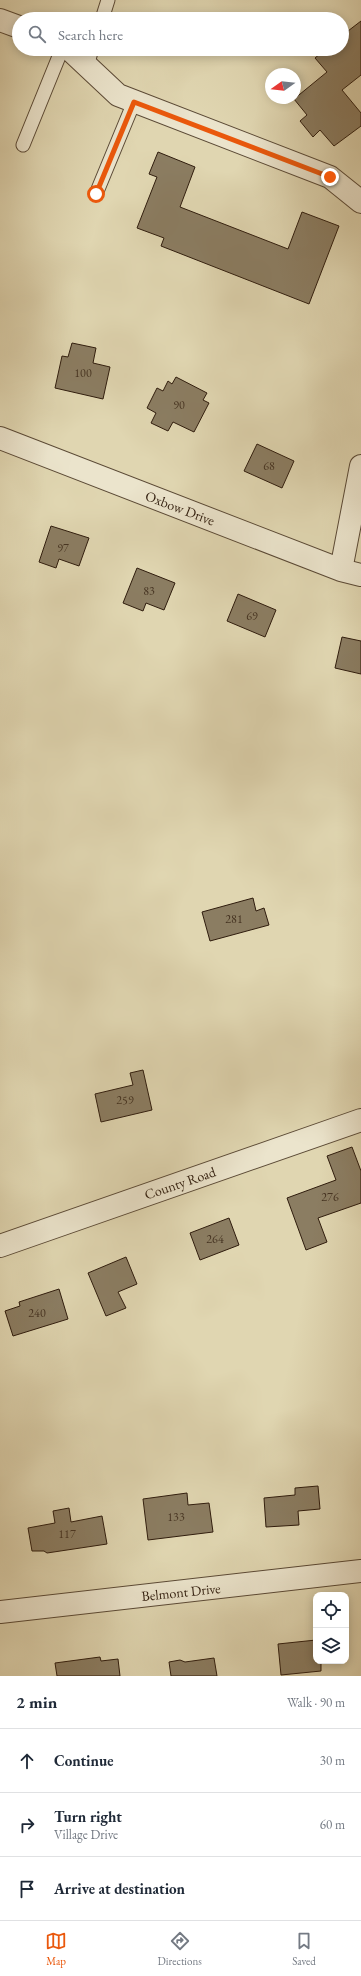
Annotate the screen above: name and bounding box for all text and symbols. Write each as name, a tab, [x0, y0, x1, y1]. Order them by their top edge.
search box	[12, 12, 349, 56]
icon: search	[26, 23, 48, 45]
text: Search here	[58, 25, 123, 44]
north arrow	[265, 68, 301, 104]
route end	[321, 168, 339, 186]
route start	[87, 185, 105, 203]
house number: 100	[74, 365, 92, 381]
house number: 90	[173, 397, 185, 413]
house number: 68	[263, 458, 275, 474]
street label: Oxbow Drive	[143, 487, 218, 530]
house number: 97	[57, 540, 69, 556]
house number: 83	[143, 583, 155, 599]
house number: 69	[246, 608, 258, 624]
house number: 281	[225, 911, 243, 927]
house number: 259	[116, 1092, 134, 1108]
street label: County Road	[142, 1162, 219, 1204]
house number: 276	[321, 1189, 339, 1205]
house number: 264	[206, 1231, 224, 1247]
house number: 240	[28, 1305, 46, 1321]
house number: 133	[167, 1509, 185, 1525]
house number: 117	[58, 1526, 76, 1542]
street label: Belmont Drive	[141, 1579, 222, 1605]
map controls	[313, 1592, 349, 1664]
button: locate	[313, 1592, 349, 1628]
button: layers	[313, 1628, 349, 1664]
text: 2 min	[16, 1691, 57, 1713]
text: Walk · 90 m	[287, 1694, 345, 1711]
icon: ahead	[16, 1750, 38, 1772]
text: Continue	[54, 1751, 114, 1770]
text: 30 m	[320, 1752, 345, 1769]
text: Turn right	[54, 1807, 122, 1826]
icon: right	[16, 1814, 38, 1836]
text: 60 m	[320, 1816, 345, 1833]
text: Village Drive	[54, 1826, 118, 1843]
icon: arrive	[16, 1878, 38, 1900]
text: Arrive at destination	[54, 1879, 185, 1898]
tab: Map	[45, 1930, 67, 1968]
tab: Directions	[158, 1930, 202, 1968]
tab: Saved	[292, 1930, 316, 1968]

